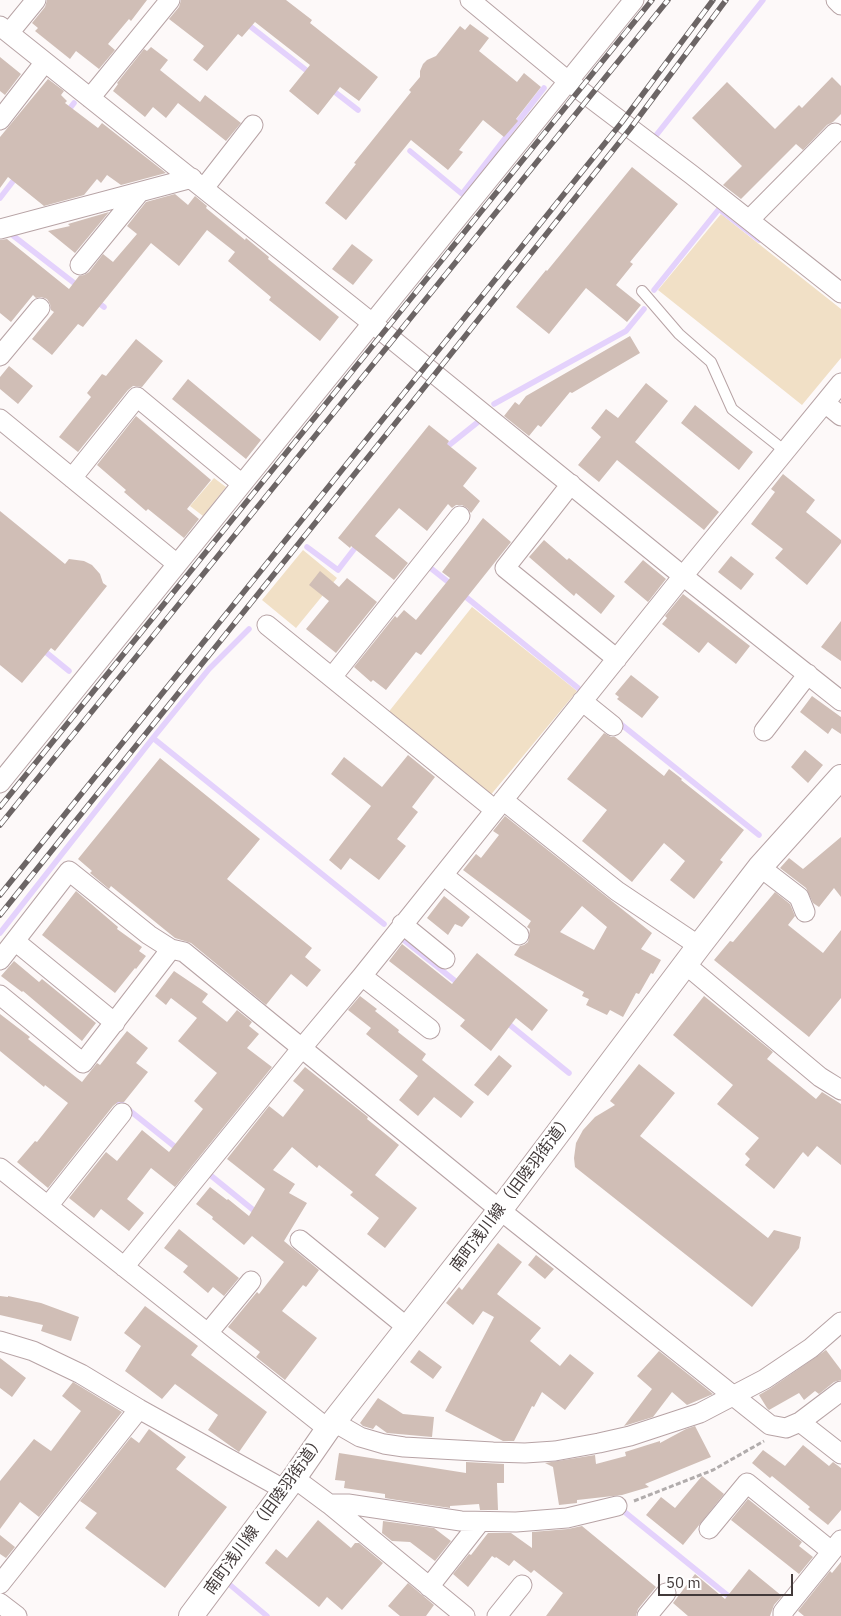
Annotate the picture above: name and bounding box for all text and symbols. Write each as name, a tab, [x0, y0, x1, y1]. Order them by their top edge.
street label: 南町浅川線（旧陸羽街道）	[447, 1111, 577, 1275]
street label: 南町浅川線（旧陸羽街道）	[201, 1432, 329, 1598]
scale bar	[661, 1564, 796, 1596]
text: 50 m	[666, 1573, 701, 1592]

